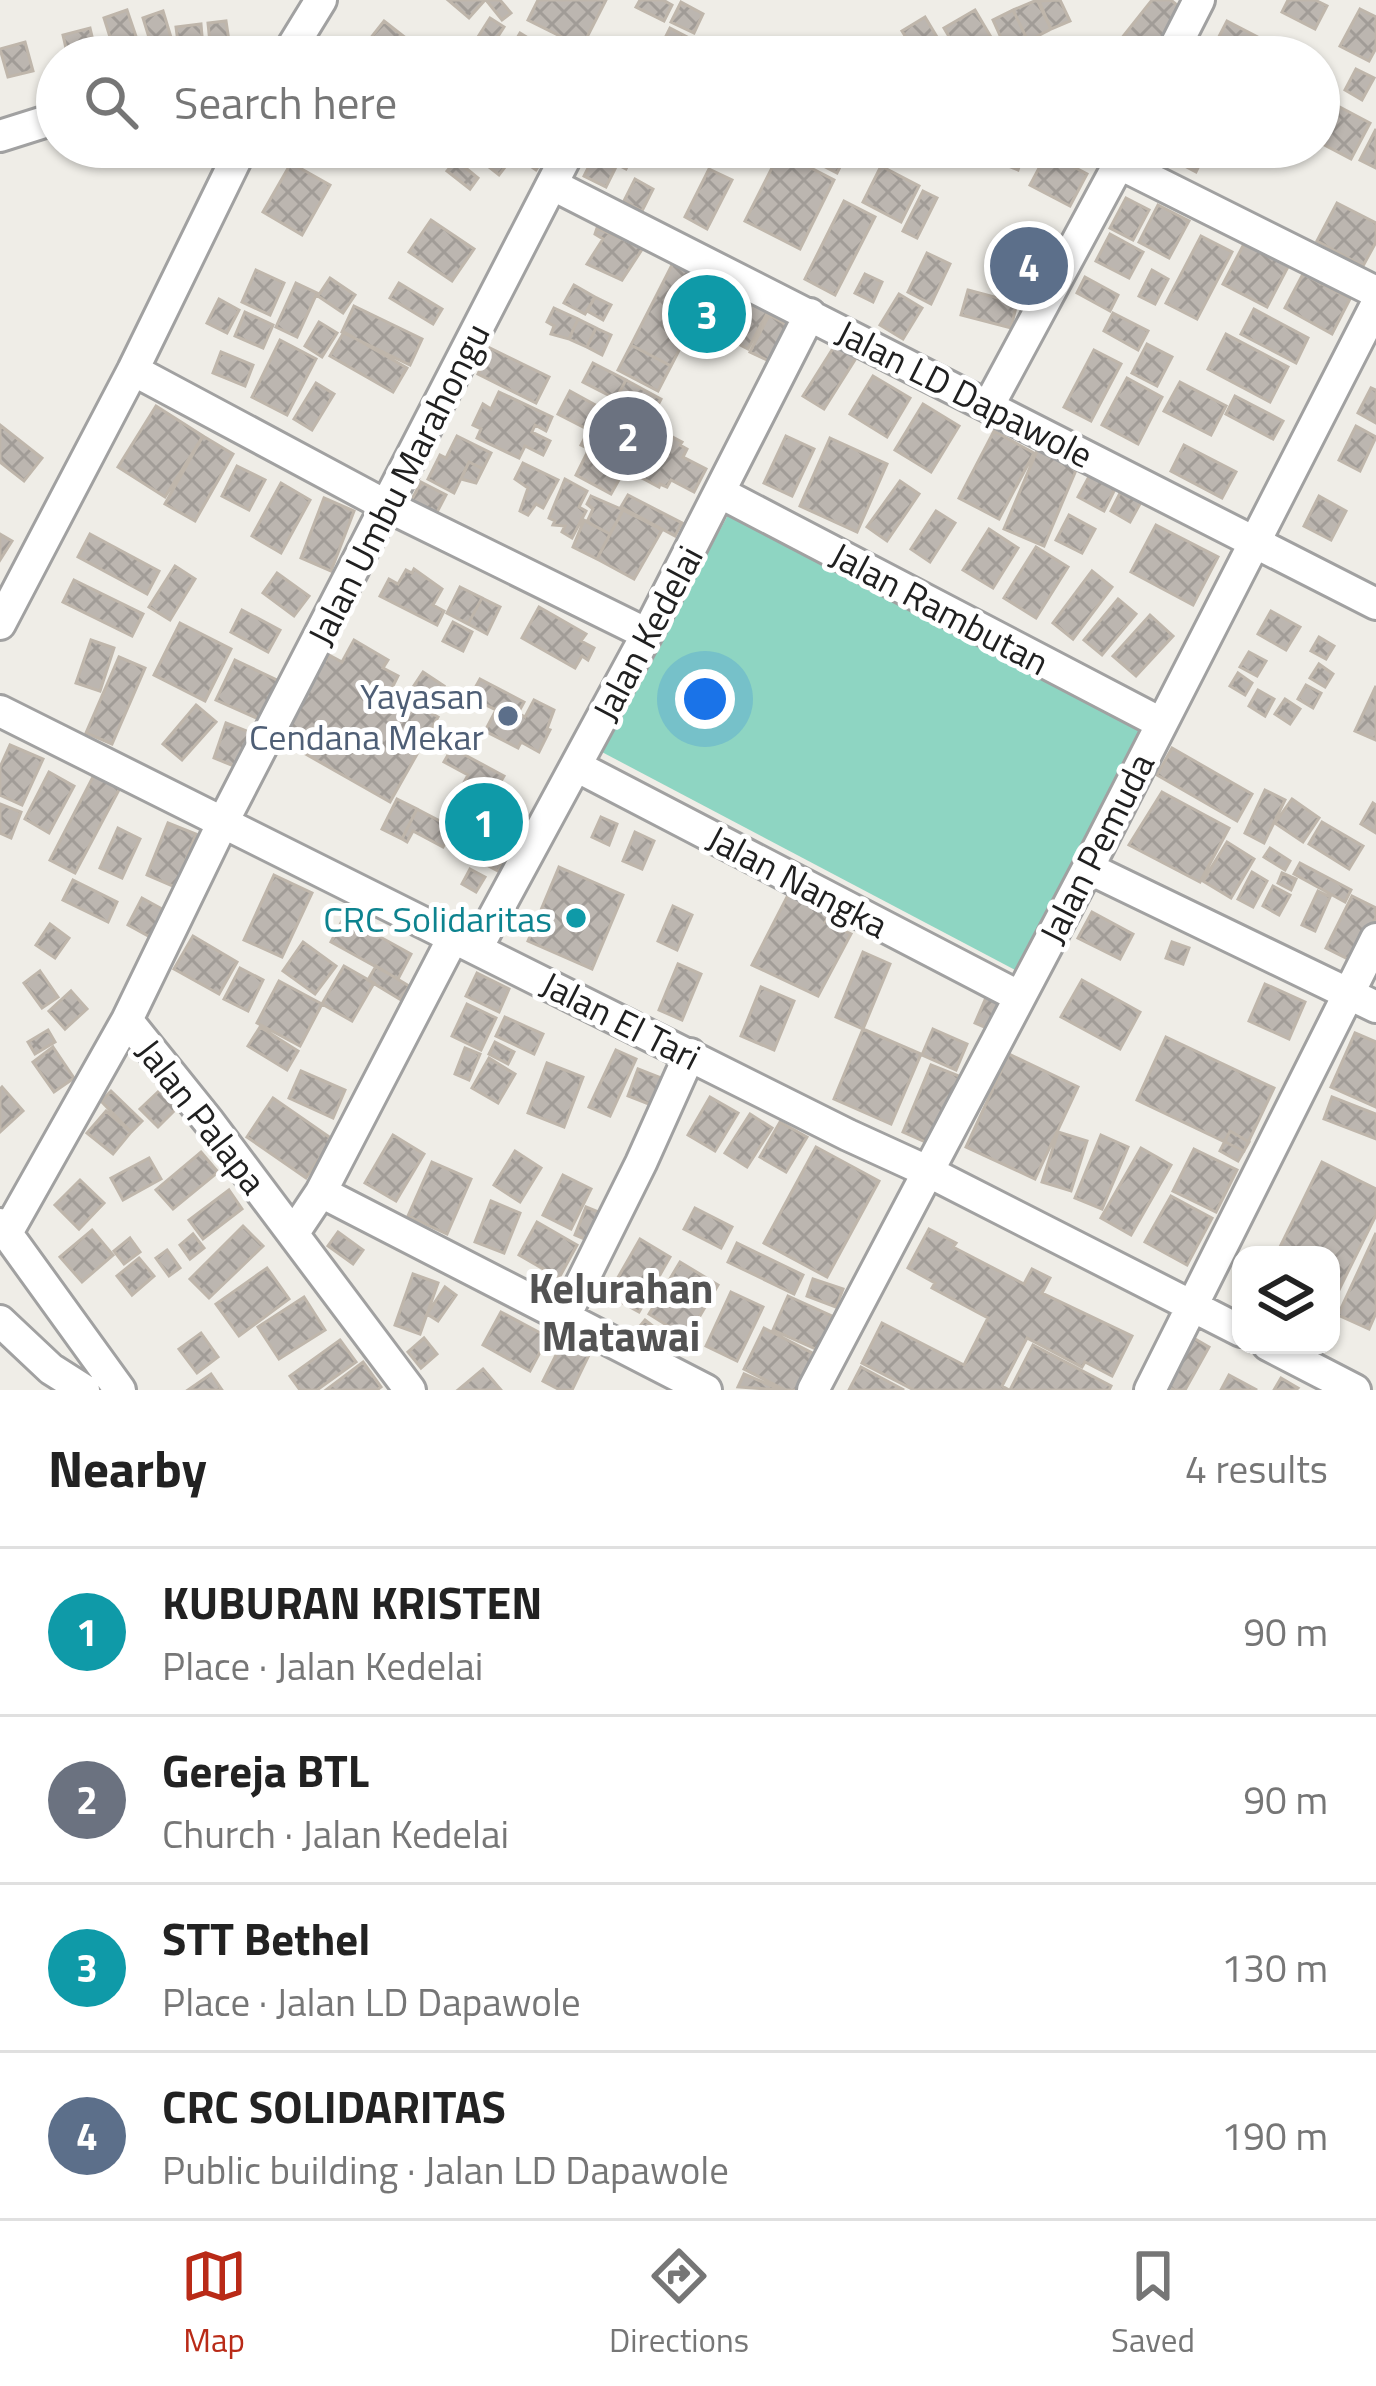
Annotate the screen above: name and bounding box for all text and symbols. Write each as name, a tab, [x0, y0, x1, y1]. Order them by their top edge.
search box	[36, 36, 1340, 168]
text: Search here	[174, 68, 397, 136]
icon: search	[78, 69, 144, 135]
pin: 4	[990, 221, 1068, 311]
pin: 3	[668, 269, 746, 359]
street label: Jalan LD Dapawole	[827, 305, 1103, 481]
street label: Jalan Umbu Marahongu	[293, 313, 503, 655]
pin: 2	[589, 391, 667, 481]
street label: Jalan Rambutan	[821, 527, 1059, 689]
street label: Jalan Kedelai	[578, 535, 716, 731]
place label: Yayasan Cendana Mekar	[249, 668, 484, 764]
your location	[675, 669, 735, 729]
marker: Yayasan Cendana Mekar	[495, 703, 521, 729]
street label: Jalan Pemuda	[1024, 743, 1168, 953]
pin: 1	[445, 777, 523, 867]
street label: Jalan Nangka	[698, 810, 898, 952]
place label: CRC Solidaritas	[323, 891, 552, 946]
marker: CRC Solidaritas	[563, 905, 589, 931]
street label: Jalan El Tari	[532, 956, 710, 1084]
street label: Jalan Palapa	[124, 1026, 280, 1206]
map controls	[1232, 1246, 1340, 1354]
button: layers	[1232, 1246, 1340, 1354]
district label: Kelurahan Matawai	[528, 1255, 714, 1367]
text: Nearby	[48, 1429, 207, 1507]
text: 4 results	[1185, 1439, 1328, 1498]
text: KUBURAN KRISTEN	[162, 1568, 542, 1636]
text: 1	[76, 1602, 98, 1661]
text: 90 m	[1243, 1602, 1328, 1661]
text: Place · Jalan Kedelai	[162, 1636, 483, 1695]
text: Gereja BTL	[162, 1736, 369, 1804]
text: 2	[76, 1770, 98, 1829]
text: 90 m	[1243, 1770, 1328, 1829]
text: Church · Jalan Kedelai	[162, 1804, 509, 1863]
text: STT Bethel	[162, 1904, 370, 1972]
text: 3	[76, 1938, 98, 1997]
text: 130 m	[1221, 1938, 1328, 1997]
text: Place · Jalan LD Dapawole	[162, 1972, 581, 2031]
text: CRC SOLIDARITAS	[162, 2072, 506, 2140]
text: 4	[76, 2106, 98, 2165]
text: 190 m	[1221, 2106, 1328, 2165]
text: Public building · Jalan LD Dapawole	[162, 2140, 729, 2199]
tab: Map	[181, 2243, 247, 2365]
tab: Directions	[609, 2243, 749, 2365]
tab: Saved	[1111, 2243, 1195, 2365]

